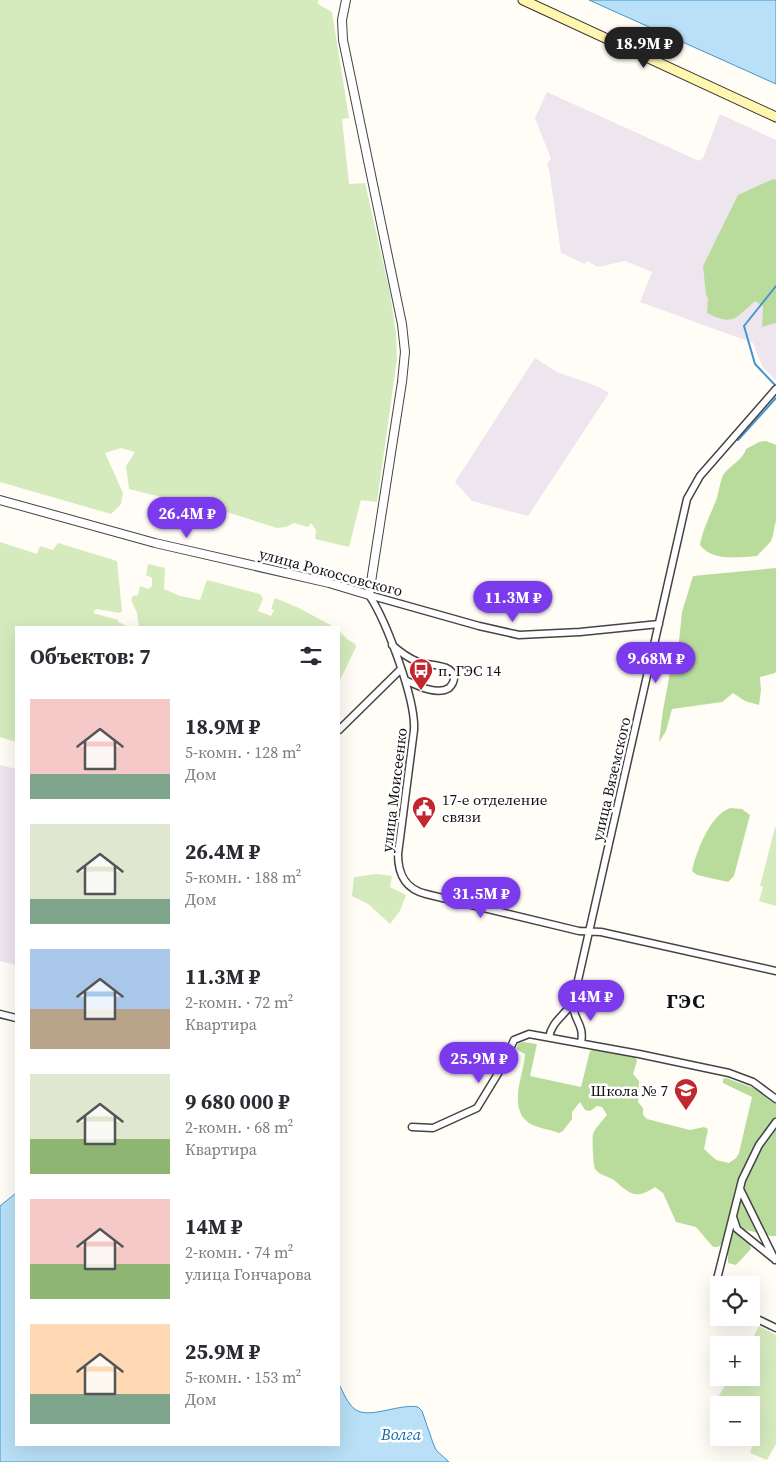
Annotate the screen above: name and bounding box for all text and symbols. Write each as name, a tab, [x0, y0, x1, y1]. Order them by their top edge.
pin: 18.9M ₽	[598, 27, 690, 69]
text: 18.9M ₽	[615, 32, 673, 54]
pin: 26.4M ₽	[141, 496, 233, 539]
text: 26.4M ₽	[158, 502, 216, 524]
street label: улица Рокоссовского	[257, 543, 405, 601]
pin: 11.3M ₽	[467, 580, 559, 623]
text: 11.3M ₽	[484, 586, 542, 608]
text: Объектов: 7	[30, 642, 151, 671]
icon: filters	[297, 642, 325, 670]
pin: 9.68M ₽	[610, 642, 702, 684]
text: 9.68M ₽	[627, 647, 685, 669]
bus stop icon: п. ГЭС 14	[408, 657, 434, 691]
place label: п. ГЭС 14	[438, 660, 502, 681]
text: 18.9M ₽	[185, 712, 260, 741]
street label: улица Вяземского	[587, 715, 635, 843]
icon: home	[70, 719, 130, 779]
street label: улица Моисеенко	[376, 727, 412, 853]
text: 5-комн. · 128 m²	[185, 741, 301, 763]
text: Дом	[185, 763, 217, 785]
place label: 17-е отделение связи	[442, 789, 548, 827]
public building icon: 17-е отделение связи	[411, 795, 437, 829]
text: 26.4M ₽	[185, 837, 260, 866]
icon: home	[70, 844, 130, 904]
text: 5-комн. · 188 m²	[185, 866, 301, 888]
pin: 31.5M ₽	[435, 876, 527, 919]
text: 31.5M ₽	[452, 882, 510, 904]
text: Дом	[185, 888, 217, 910]
text: 11.3M ₽	[185, 962, 260, 991]
icon: home	[70, 969, 130, 1029]
pin: 14M ₽	[556, 980, 626, 1022]
text: 14M ₽	[569, 985, 613, 1007]
district label: ГЭС	[666, 987, 706, 1015]
text: 2-комн. · 72 m²	[185, 991, 293, 1013]
text: Квартира	[185, 1013, 257, 1035]
pin: 25.9M ₽	[433, 1042, 525, 1084]
text: 25.9M ₽	[450, 1047, 508, 1069]
school or university icon: Школа № 7	[673, 1077, 699, 1111]
place label: Школа № 7	[591, 1080, 668, 1101]
text: 9 680 000 ₽	[185, 1087, 290, 1116]
icon: home	[70, 1094, 130, 1154]
text: 2-комн. · 68 m²	[185, 1116, 293, 1138]
text: Квартира	[185, 1138, 257, 1160]
text: 14M ₽	[185, 1212, 242, 1241]
icon: home	[70, 1219, 130, 1279]
text: 2-комн. · 74 m²	[185, 1241, 293, 1263]
text: улица Гончарова	[185, 1263, 312, 1285]
map controls	[710, 1276, 760, 1446]
button: locate	[710, 1276, 760, 1326]
button: +	[710, 1336, 760, 1386]
text: 25.9M ₽	[185, 1337, 260, 1366]
icon: home	[70, 1344, 130, 1404]
text: 5-комн. · 153 m²	[185, 1366, 301, 1388]
text: Дом	[185, 1388, 217, 1410]
button: −	[710, 1396, 760, 1446]
water label: Волга	[380, 1423, 422, 1445]

